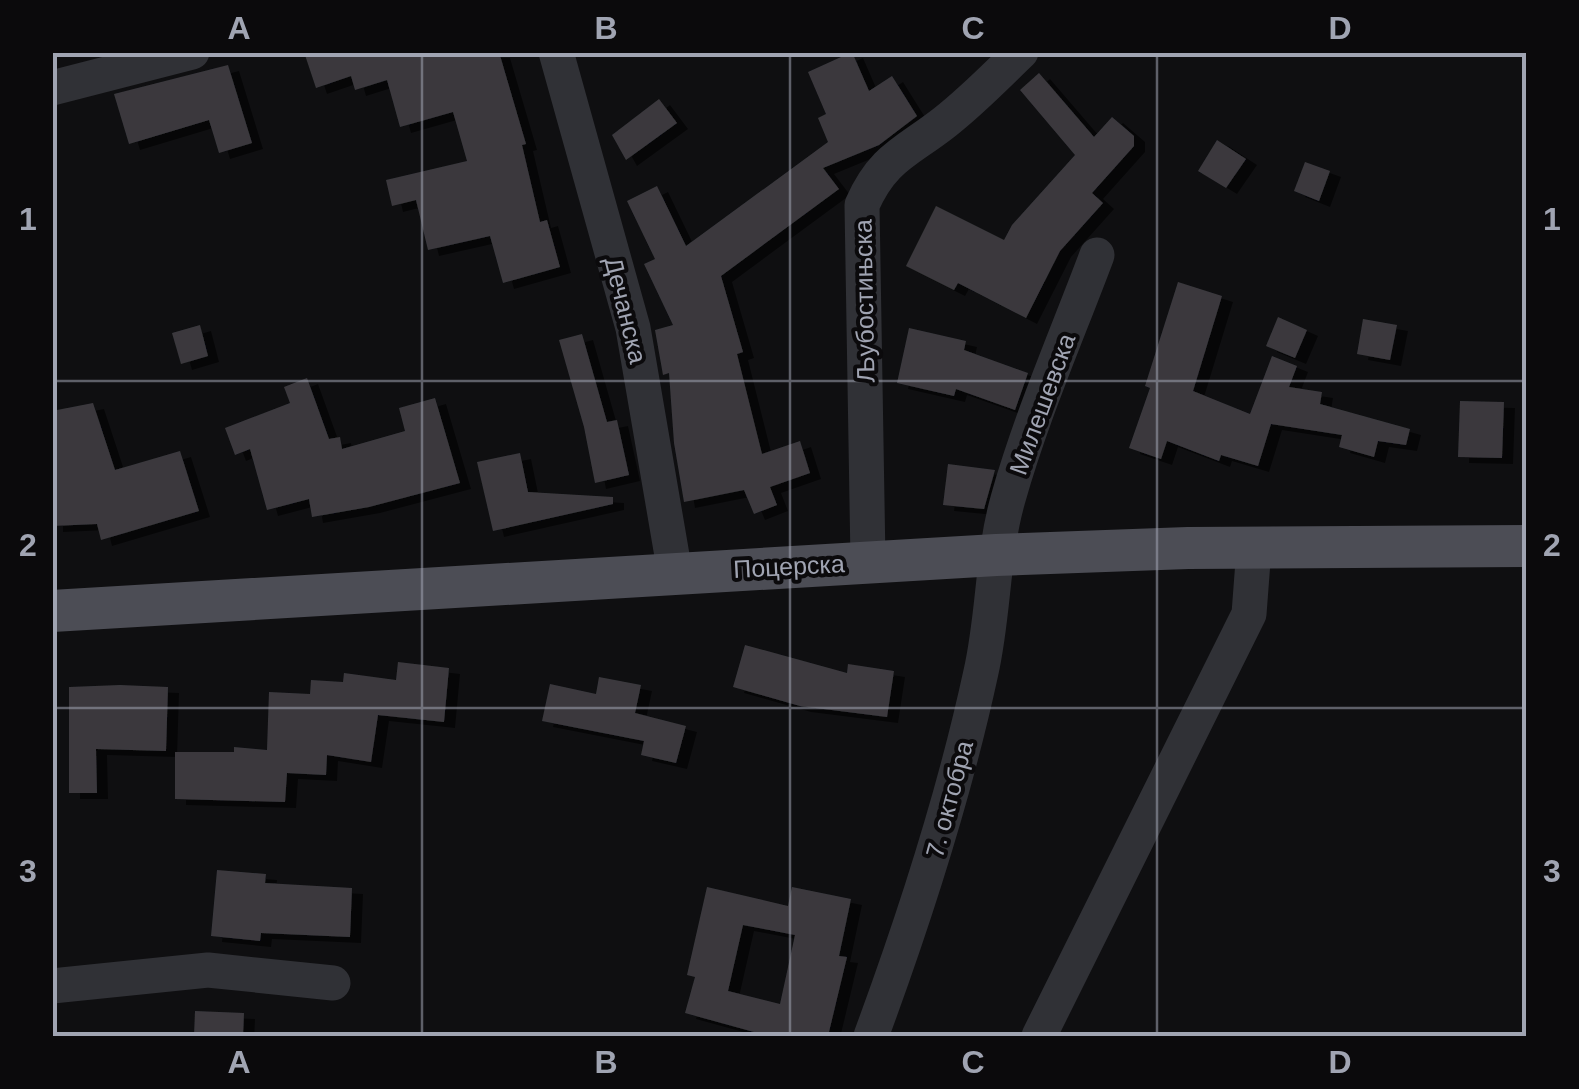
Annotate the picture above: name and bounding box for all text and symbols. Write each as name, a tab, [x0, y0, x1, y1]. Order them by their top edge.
text: A	[227, 10, 251, 46]
text: B	[594, 10, 618, 46]
text: C	[961, 10, 985, 46]
text: D	[1328, 10, 1352, 46]
text: 1	[19, 201, 37, 237]
text: 1	[1543, 201, 1561, 237]
street label: Љубостињска	[849, 219, 879, 383]
street label: Дечанска	[599, 254, 653, 366]
street label: Милешевска	[1004, 330, 1081, 478]
text: 2	[19, 527, 37, 563]
text: 2	[1543, 527, 1561, 563]
street label: Поцерска	[733, 549, 846, 583]
street label: 7. октобра	[920, 737, 978, 861]
text: 3	[19, 853, 37, 889]
text: 3	[1543, 853, 1561, 889]
text: A	[227, 1044, 251, 1080]
text: B	[594, 1044, 618, 1080]
text: C	[961, 1044, 985, 1080]
text: D	[1328, 1044, 1352, 1080]

